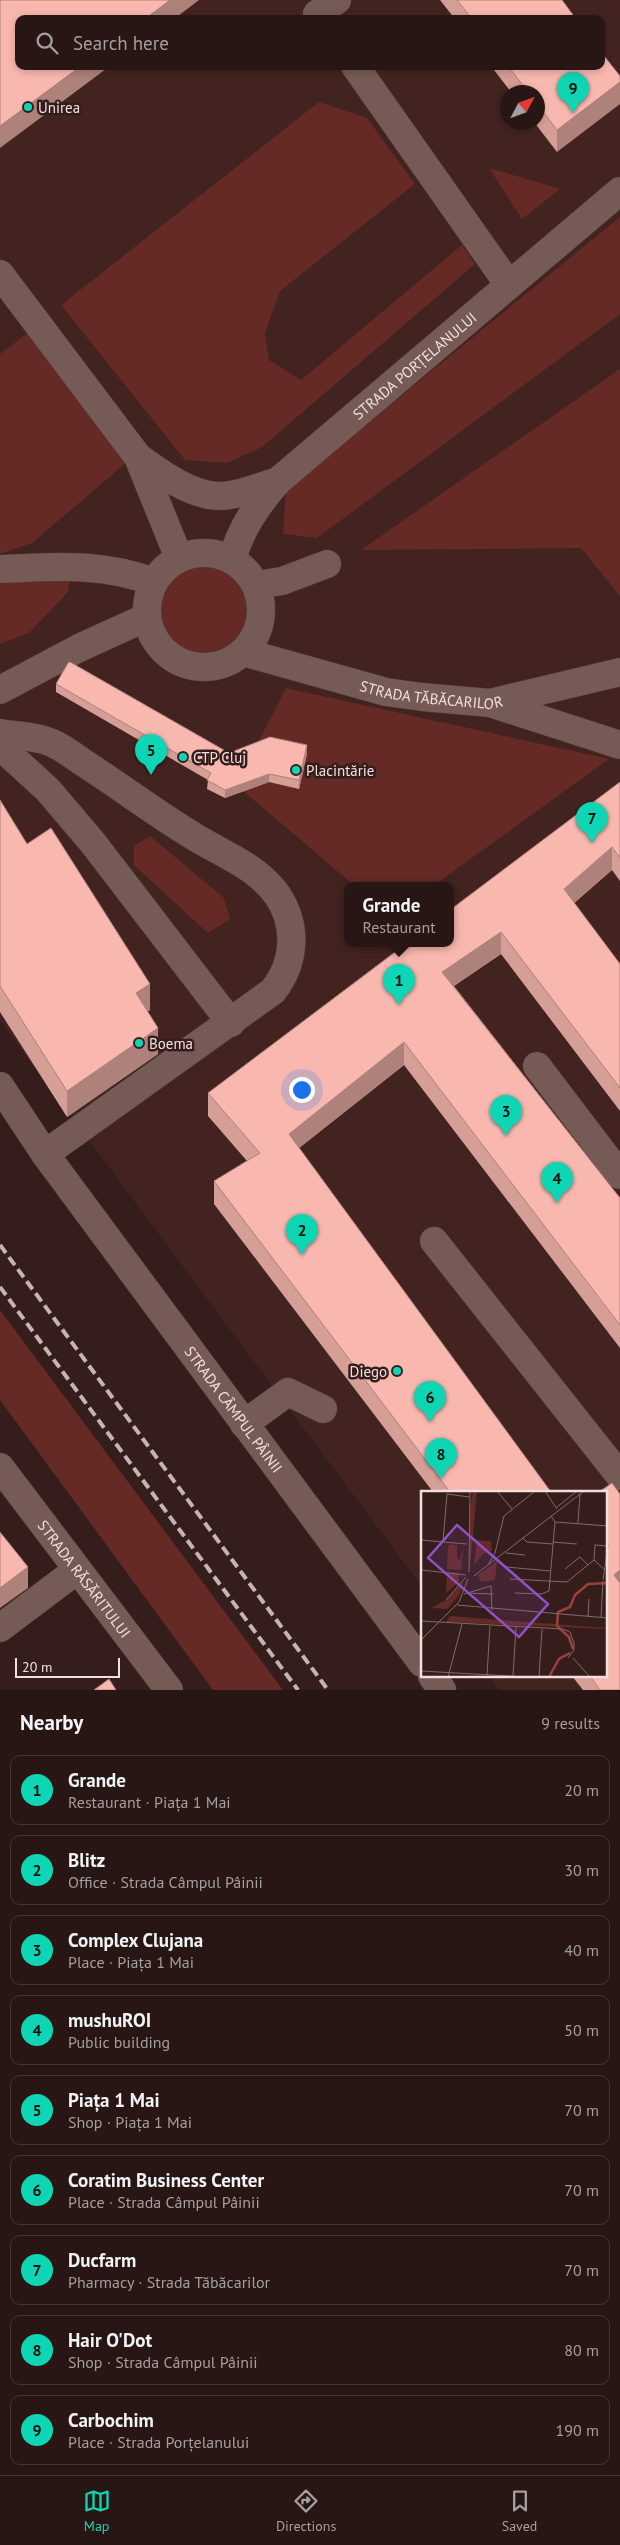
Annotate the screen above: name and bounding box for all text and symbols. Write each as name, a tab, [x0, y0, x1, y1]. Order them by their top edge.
search box	[15, 15, 605, 70]
icon: search	[33, 29, 61, 57]
text: Search here	[73, 31, 169, 55]
pin: 9	[557, 72, 589, 113]
north arrow	[500, 85, 545, 130]
place label: Unirea	[38, 98, 80, 117]
marker: Unirea	[22, 101, 34, 113]
street label: STRADA PORȚELANULUI	[348, 308, 480, 423]
street label: STRADA TĂBĂCARILOR	[358, 676, 505, 713]
pin: 5	[135, 734, 167, 775]
place label: CTP Cluj	[193, 748, 246, 767]
marker: CTP Cluj	[177, 751, 189, 763]
place label: Placintărie	[306, 761, 374, 780]
marker: Placintărie	[290, 764, 302, 776]
pin: 7	[576, 802, 608, 843]
popup	[344, 882, 454, 947]
text: Grande	[362, 893, 420, 917]
text: Restaurant	[362, 917, 436, 937]
pin: 1	[383, 964, 415, 1005]
place label: Boema	[149, 1034, 193, 1053]
marker: Boema	[133, 1037, 145, 1049]
your location	[289, 1077, 315, 1103]
pin: 3	[490, 1095, 522, 1136]
pin: 4	[541, 1162, 573, 1203]
pin: 2	[286, 1214, 318, 1255]
street label: STRADA CÂMPUL PÂINII	[181, 1342, 287, 1476]
place label: Diego	[350, 1362, 387, 1381]
marker: Diego	[391, 1365, 403, 1377]
pin: 6	[414, 1381, 446, 1422]
pin: 8	[425, 1438, 457, 1479]
inset map	[421, 1491, 608, 1678]
street label: STRADA RĂSĂRITULUI	[34, 1516, 135, 1641]
scale bar	[15, 1655, 120, 1678]
text: 20 m	[22, 1658, 52, 1676]
text: Nearby	[20, 1709, 83, 1736]
text: 9 results	[541, 1713, 600, 1733]
text: Grande	[68, 1768, 126, 1792]
text: 1	[32, 1780, 42, 1800]
text: 20 m	[564, 1780, 599, 1800]
text: Restaurant · Piața 1 Mai	[68, 1792, 231, 1812]
text: Blitz	[68, 1848, 105, 1872]
text: 2	[32, 1860, 42, 1880]
text: 30 m	[564, 1860, 599, 1880]
text: Office · Strada Câmpul Pâinii	[68, 1872, 263, 1892]
text: Complex Clujana	[68, 1928, 203, 1952]
text: 3	[32, 1940, 42, 1960]
text: 40 m	[564, 1940, 599, 1960]
text: Place · Piața 1 Mai	[68, 1952, 194, 1972]
text: mushuROI	[68, 2008, 151, 2032]
text: 4	[32, 2020, 42, 2040]
text: 50 m	[564, 2020, 599, 2040]
text: Public building	[68, 2032, 170, 2052]
text: Piața 1 Mai	[68, 2088, 160, 2112]
text: 5	[32, 2100, 42, 2120]
text: 70 m	[564, 2100, 599, 2120]
text: Shop · Piața 1 Mai	[68, 2112, 192, 2132]
text: Coratim Business Center	[68, 2168, 264, 2192]
text: 6	[32, 2180, 42, 2200]
text: 70 m	[564, 2180, 599, 2200]
text: Place · Strada Câmpul Pâinii	[68, 2192, 260, 2212]
text: Ducfarm	[68, 2248, 136, 2272]
text: 7	[32, 2260, 42, 2280]
text: 70 m	[564, 2260, 599, 2280]
text: Pharmacy · Strada Tăbăcarilor	[68, 2272, 270, 2292]
text: Hair O'Dot	[68, 2328, 152, 2352]
text: 8	[32, 2340, 42, 2360]
text: 80 m	[564, 2340, 599, 2360]
text: Shop · Strada Câmpul Pâinii	[68, 2352, 258, 2372]
text: Carbochim	[68, 2408, 154, 2432]
text: 9	[32, 2420, 42, 2440]
text: 190 m	[556, 2420, 599, 2440]
text: Place · Strada Porțelanului	[68, 2432, 249, 2452]
tab: Map	[83, 2487, 111, 2535]
tab: Directions	[276, 2487, 336, 2535]
tab: Saved	[502, 2487, 537, 2535]

